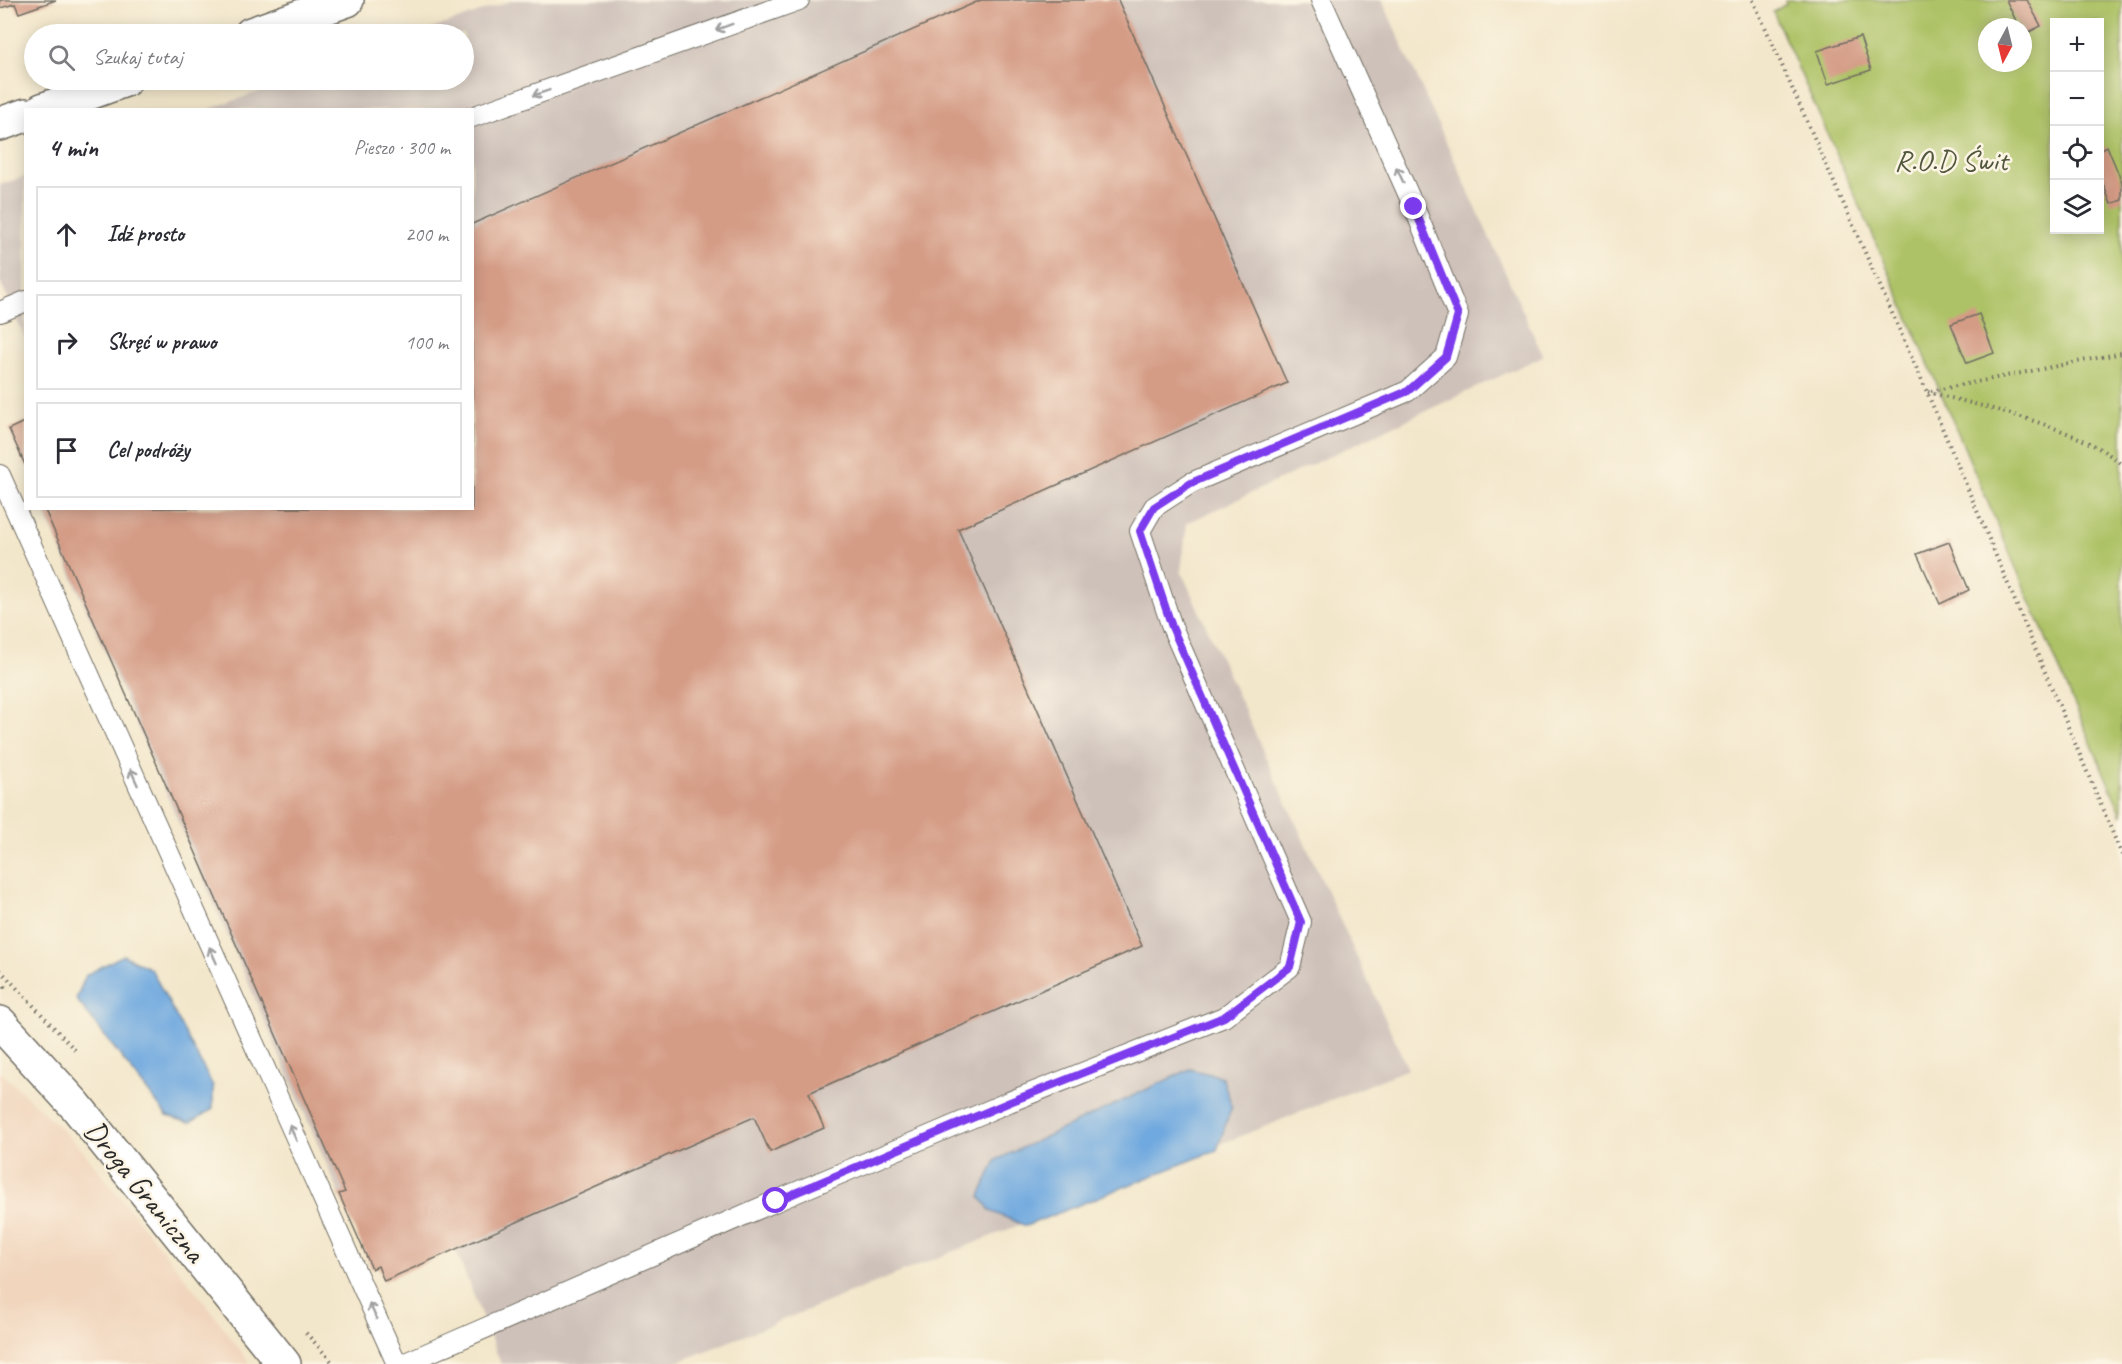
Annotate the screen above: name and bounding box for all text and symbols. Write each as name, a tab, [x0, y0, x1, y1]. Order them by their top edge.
north arrow	[1978, 18, 2032, 72]
map controls	[2050, 18, 2104, 234]
button: +	[2050, 18, 2104, 72]
one-way arrow	[715, 23, 734, 34]
search box	[24, 24, 474, 90]
icon: search	[45, 41, 78, 74]
text: Szukaj tutaj	[93, 43, 183, 71]
button: −	[2050, 72, 2104, 126]
one-way arrow	[532, 88, 551, 99]
button: locate	[2050, 126, 2104, 180]
text: 4 min	[48, 131, 98, 164]
text: Pieszo · 300 m	[354, 135, 450, 160]
park label: R.O.D Świt	[1894, 141, 2011, 179]
one-way arrow	[1393, 166, 1405, 184]
button: layers	[2050, 180, 2104, 234]
route end	[1400, 193, 1426, 219]
icon: ahead	[50, 218, 83, 251]
text: Idź prosto	[107, 220, 184, 248]
text: 200 m	[405, 222, 448, 247]
icon: right	[50, 326, 83, 359]
text: Skręć w prawo	[107, 328, 216, 356]
text: 100 m	[405, 330, 448, 355]
icon: arrive	[50, 434, 83, 467]
text: Cel podróży	[107, 436, 190, 464]
one-way arrow	[128, 768, 139, 786]
one-way arrow	[207, 946, 219, 964]
street label: Droga Graniczna	[76, 1112, 215, 1271]
one-way arrow	[287, 1124, 298, 1142]
route start	[762, 1187, 788, 1213]
one-way arrow	[367, 1302, 378, 1320]

